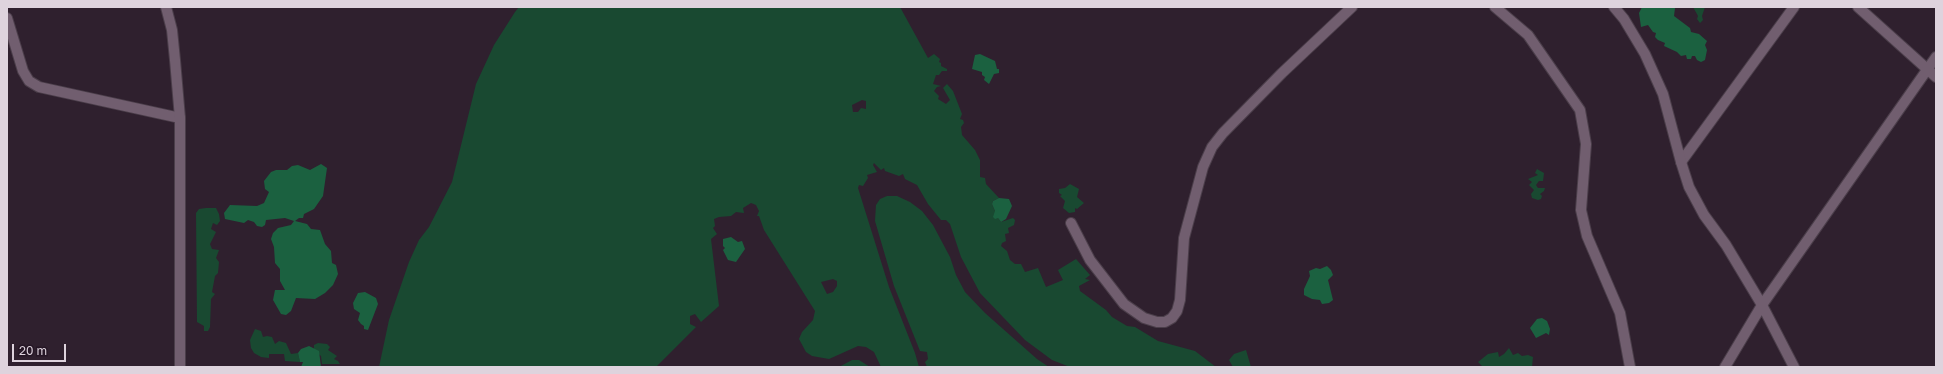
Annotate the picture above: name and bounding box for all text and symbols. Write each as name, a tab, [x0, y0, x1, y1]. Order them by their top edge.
scale bar	[14, 336, 68, 362]
text: 20 m	[19, 343, 47, 358]

